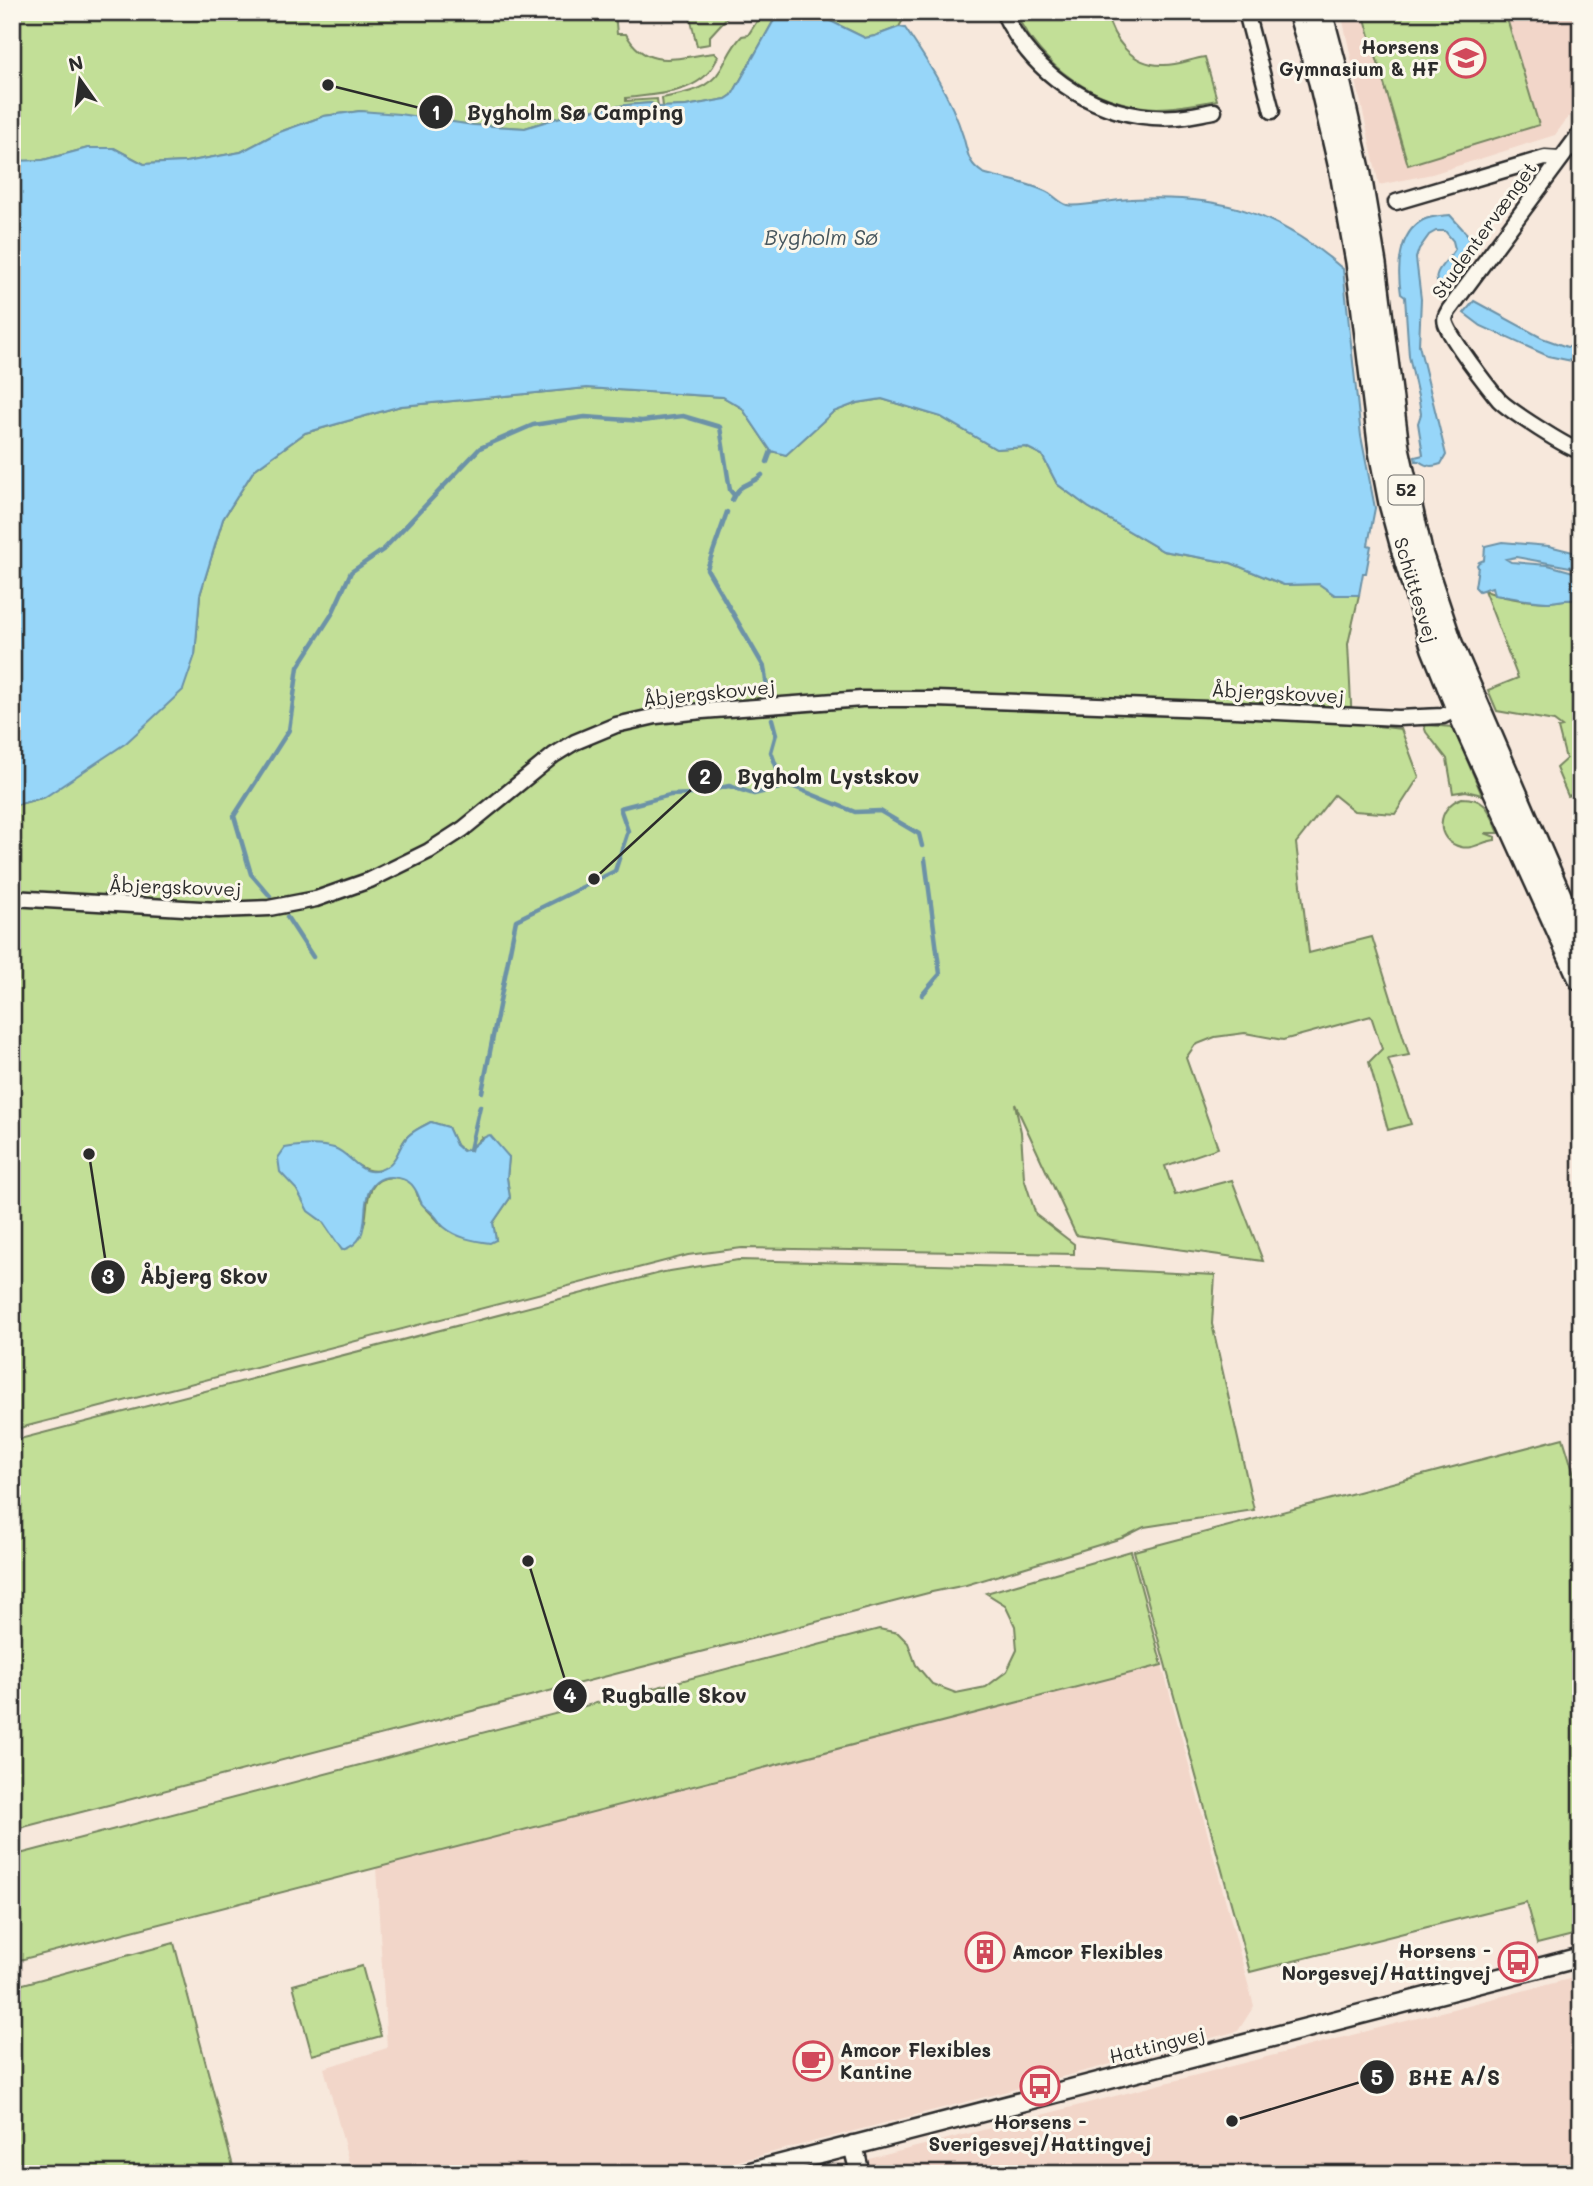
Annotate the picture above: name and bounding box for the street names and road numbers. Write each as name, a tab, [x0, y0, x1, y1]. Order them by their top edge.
street label: Studentervænget	[1426, 156, 1542, 303]
road number: 52	[1388, 476, 1424, 504]
street label: Schüttesvej	[1389, 534, 1444, 646]
street label: Åbjergskovvej	[642, 673, 776, 712]
street label: Åbjergskovvej	[1211, 677, 1345, 708]
street label: Åbjergskovvej	[108, 872, 242, 901]
street label: Hattingvej	[1106, 2021, 1207, 2068]

